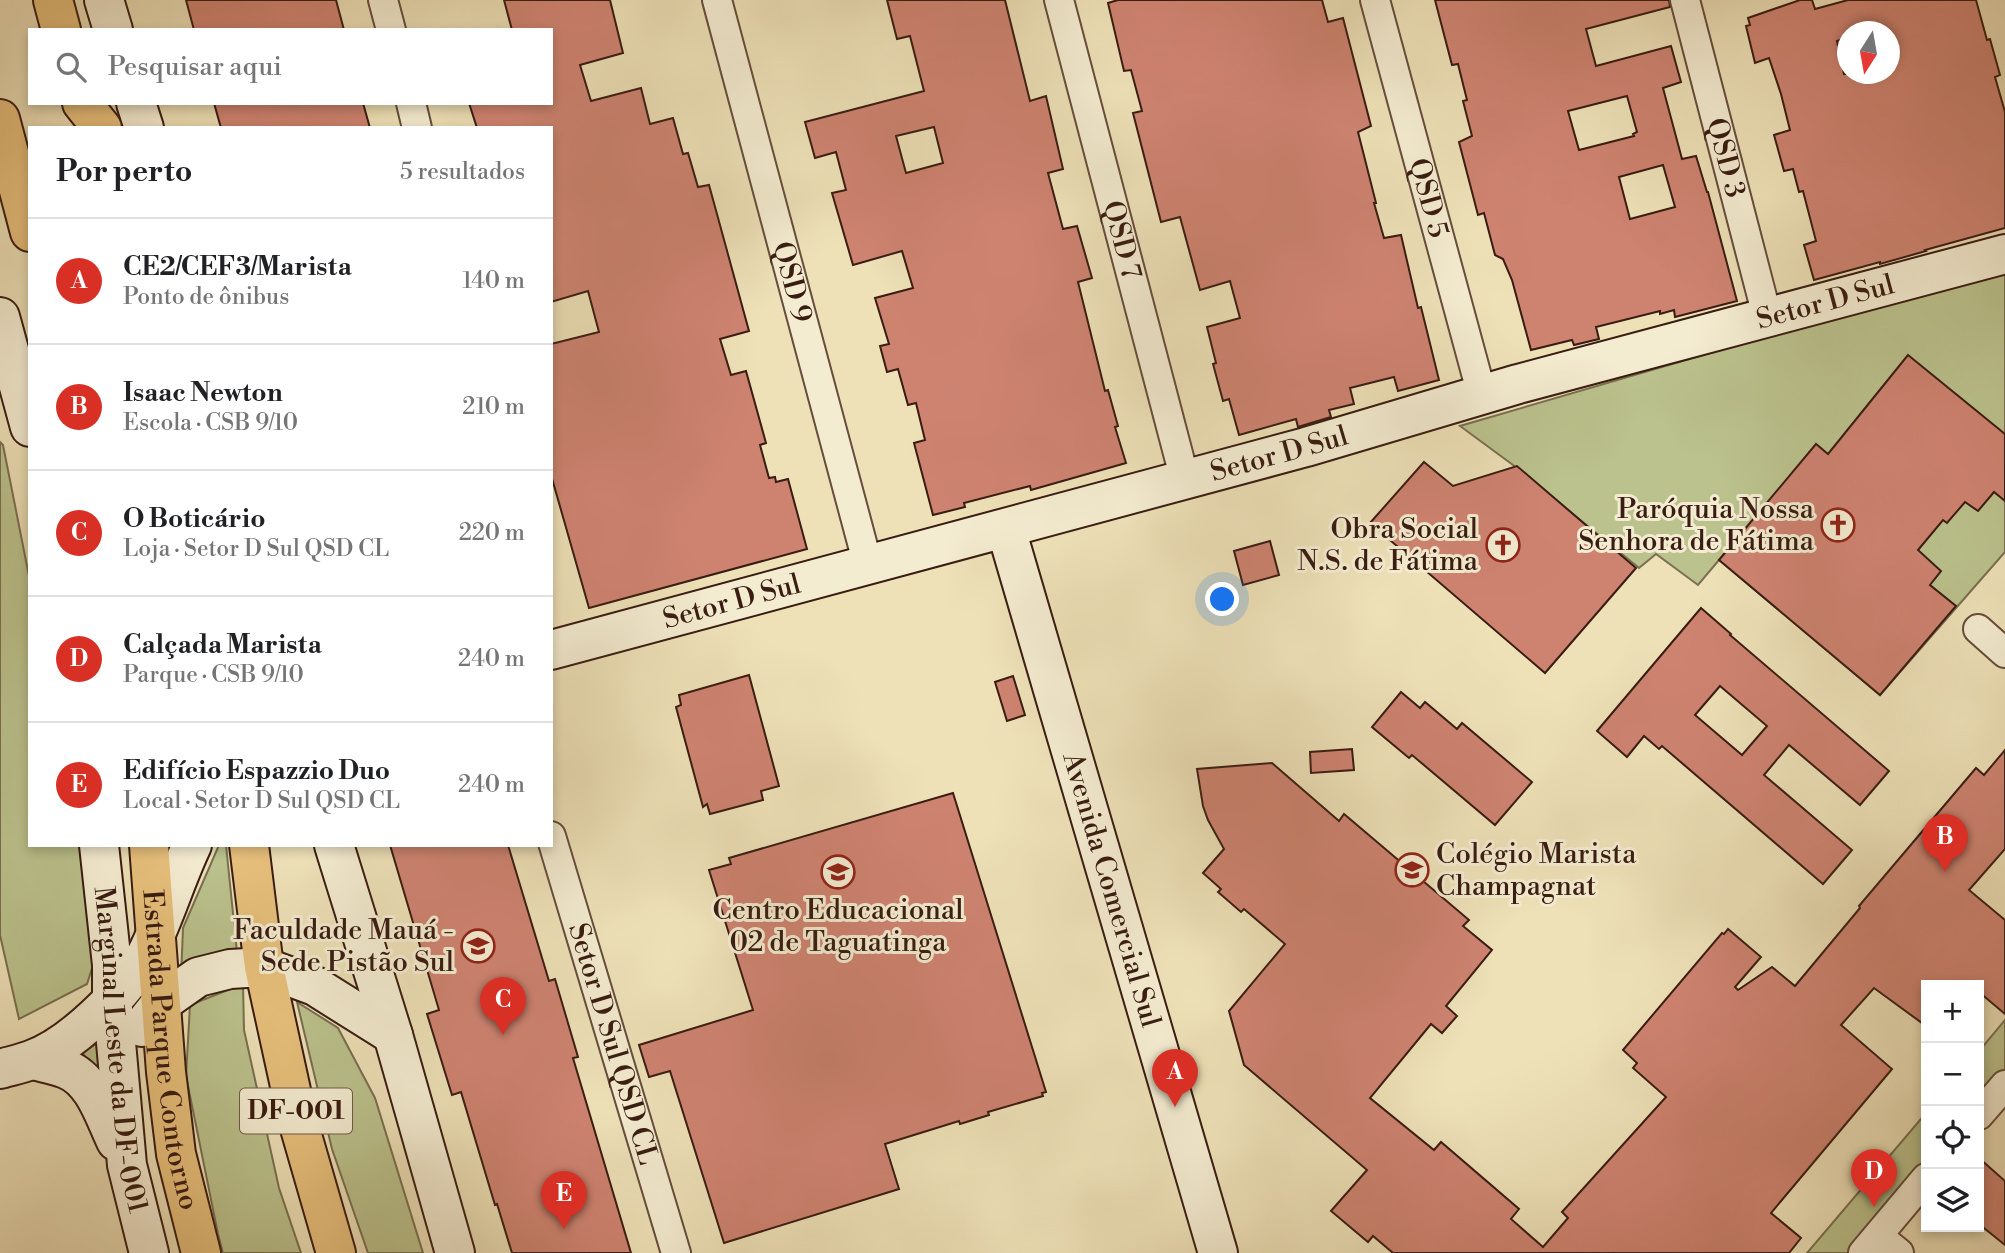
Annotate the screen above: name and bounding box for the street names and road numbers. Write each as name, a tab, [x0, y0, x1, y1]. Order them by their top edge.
street label: QSD 3	[1699, 114, 1753, 201]
street label: QSD 5	[1401, 154, 1456, 242]
street label: QSD 7	[1095, 197, 1149, 283]
street label: QSD 9	[765, 238, 820, 326]
street label: Setor D Sul	[1752, 267, 1898, 337]
street label: Setor D Sul	[1206, 418, 1352, 489]
street label: Setor D Sul	[659, 566, 804, 637]
street label: Avenida Comercial Sul	[1055, 747, 1168, 1031]
street label: Marginal Leste da DF-001	[86, 885, 156, 1217]
street label: Estrada Parque Contorno	[135, 888, 207, 1214]
street label: Setor D Sul QSD CL	[561, 919, 666, 1169]
road number: DF-001	[240, 1088, 352, 1134]

